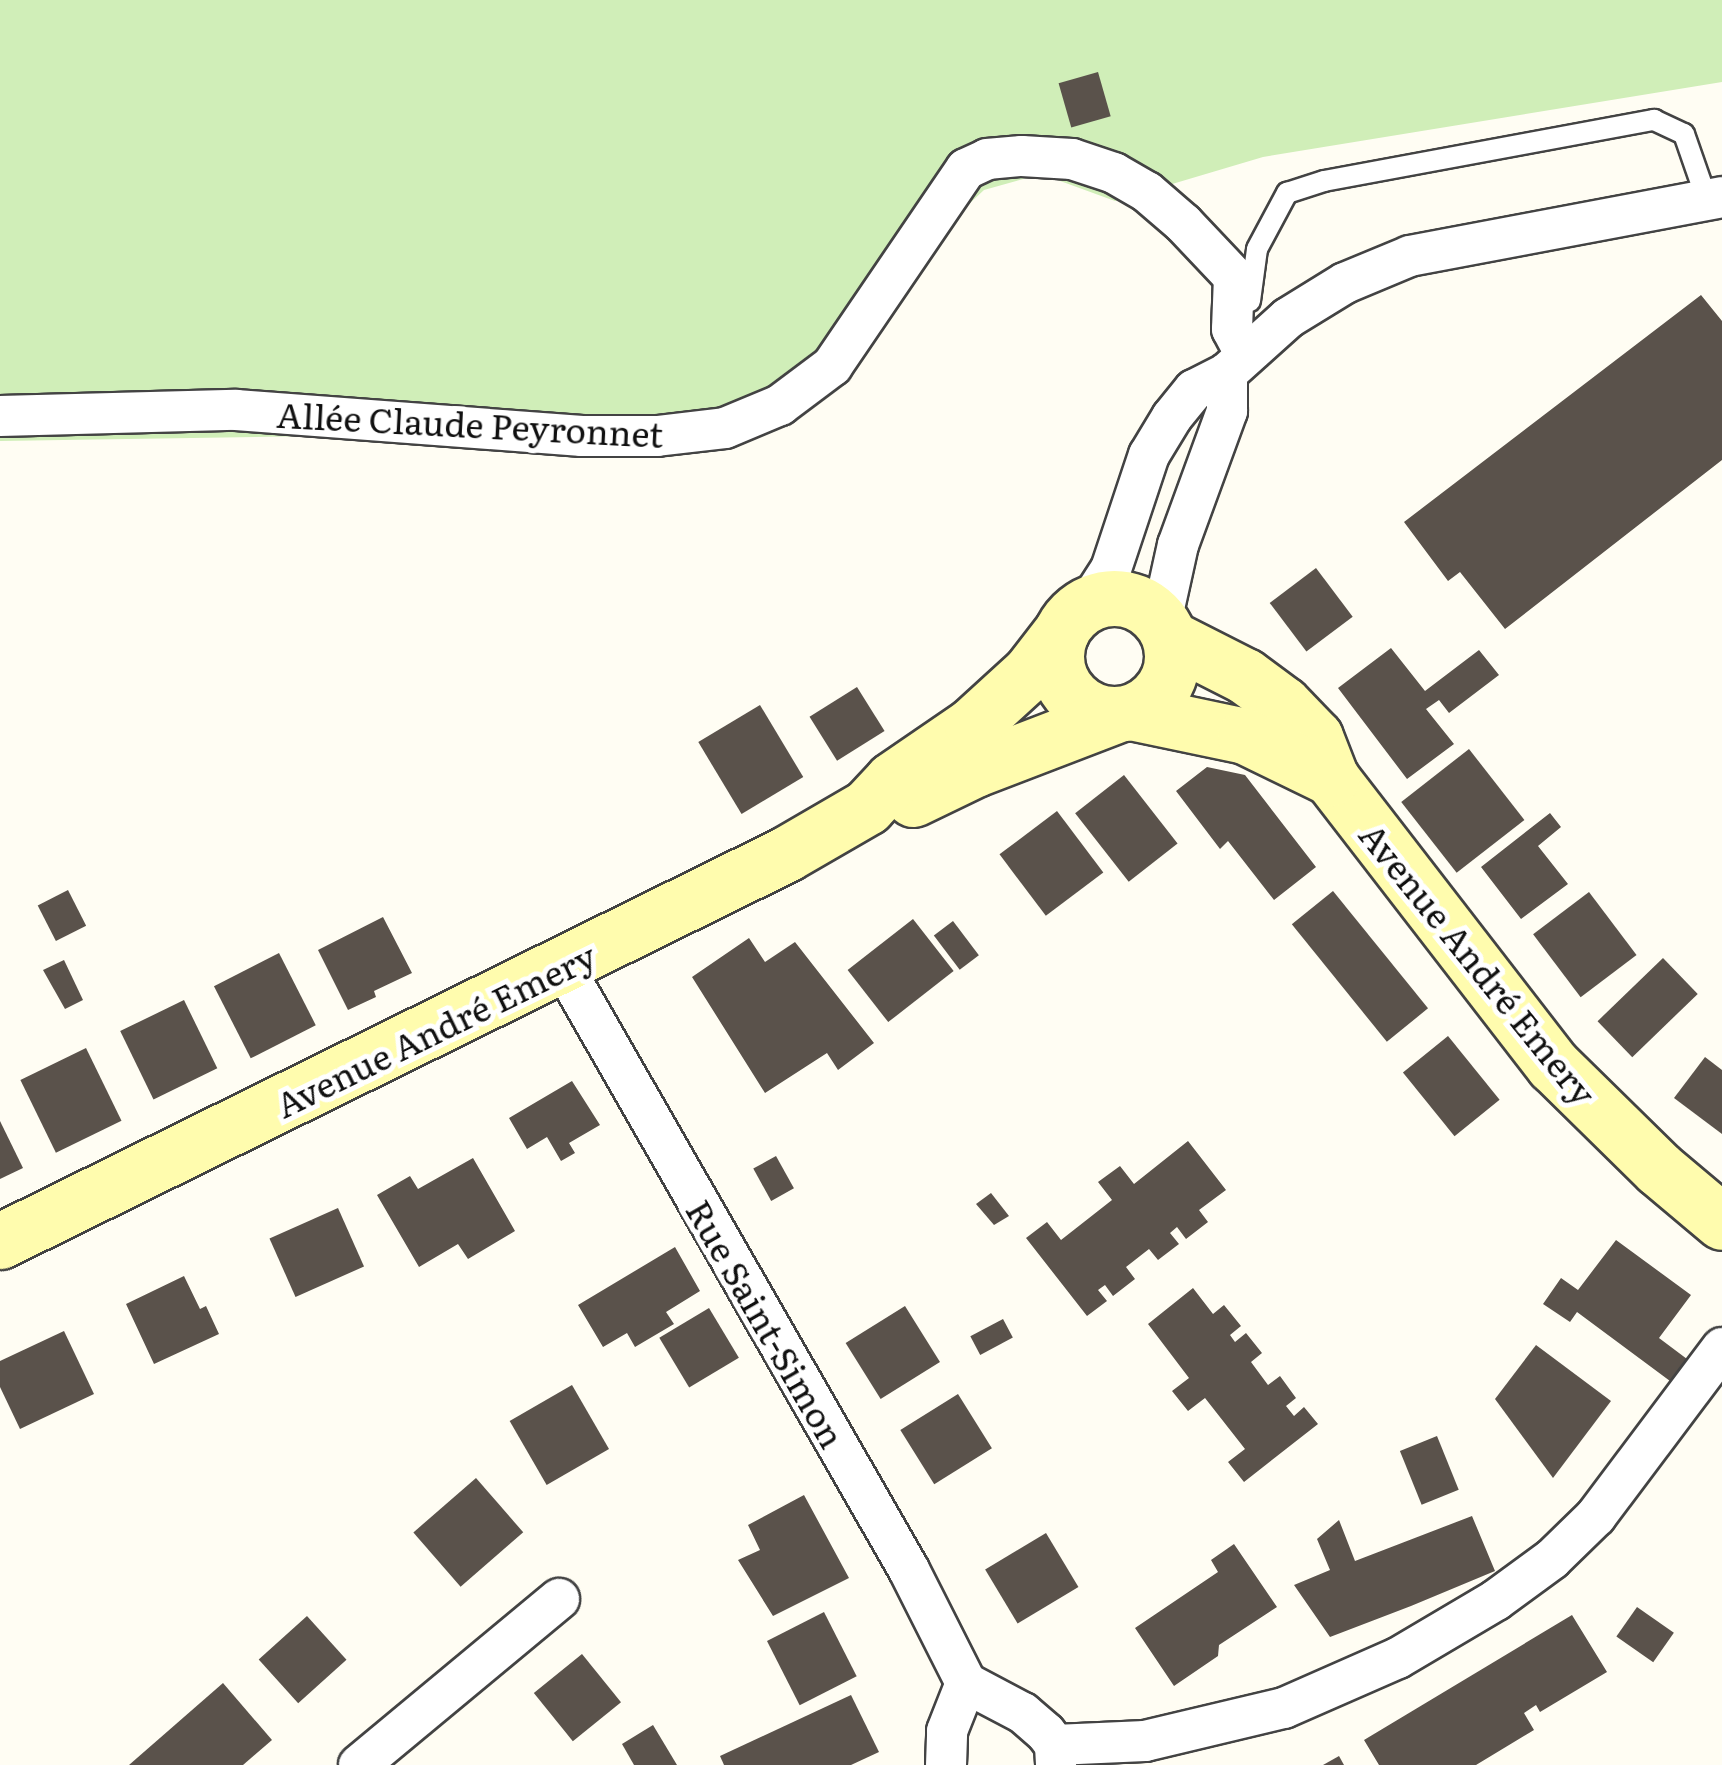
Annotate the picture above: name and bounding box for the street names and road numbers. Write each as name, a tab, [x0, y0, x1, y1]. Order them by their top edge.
street label: Allée Claude Peyronnet	[276, 392, 664, 454]
street label: Avenue André Emery	[1352, 813, 1606, 1113]
street label: Avenue André Emery	[268, 933, 602, 1125]
street label: Rue Saint-Simon	[679, 1191, 855, 1455]

